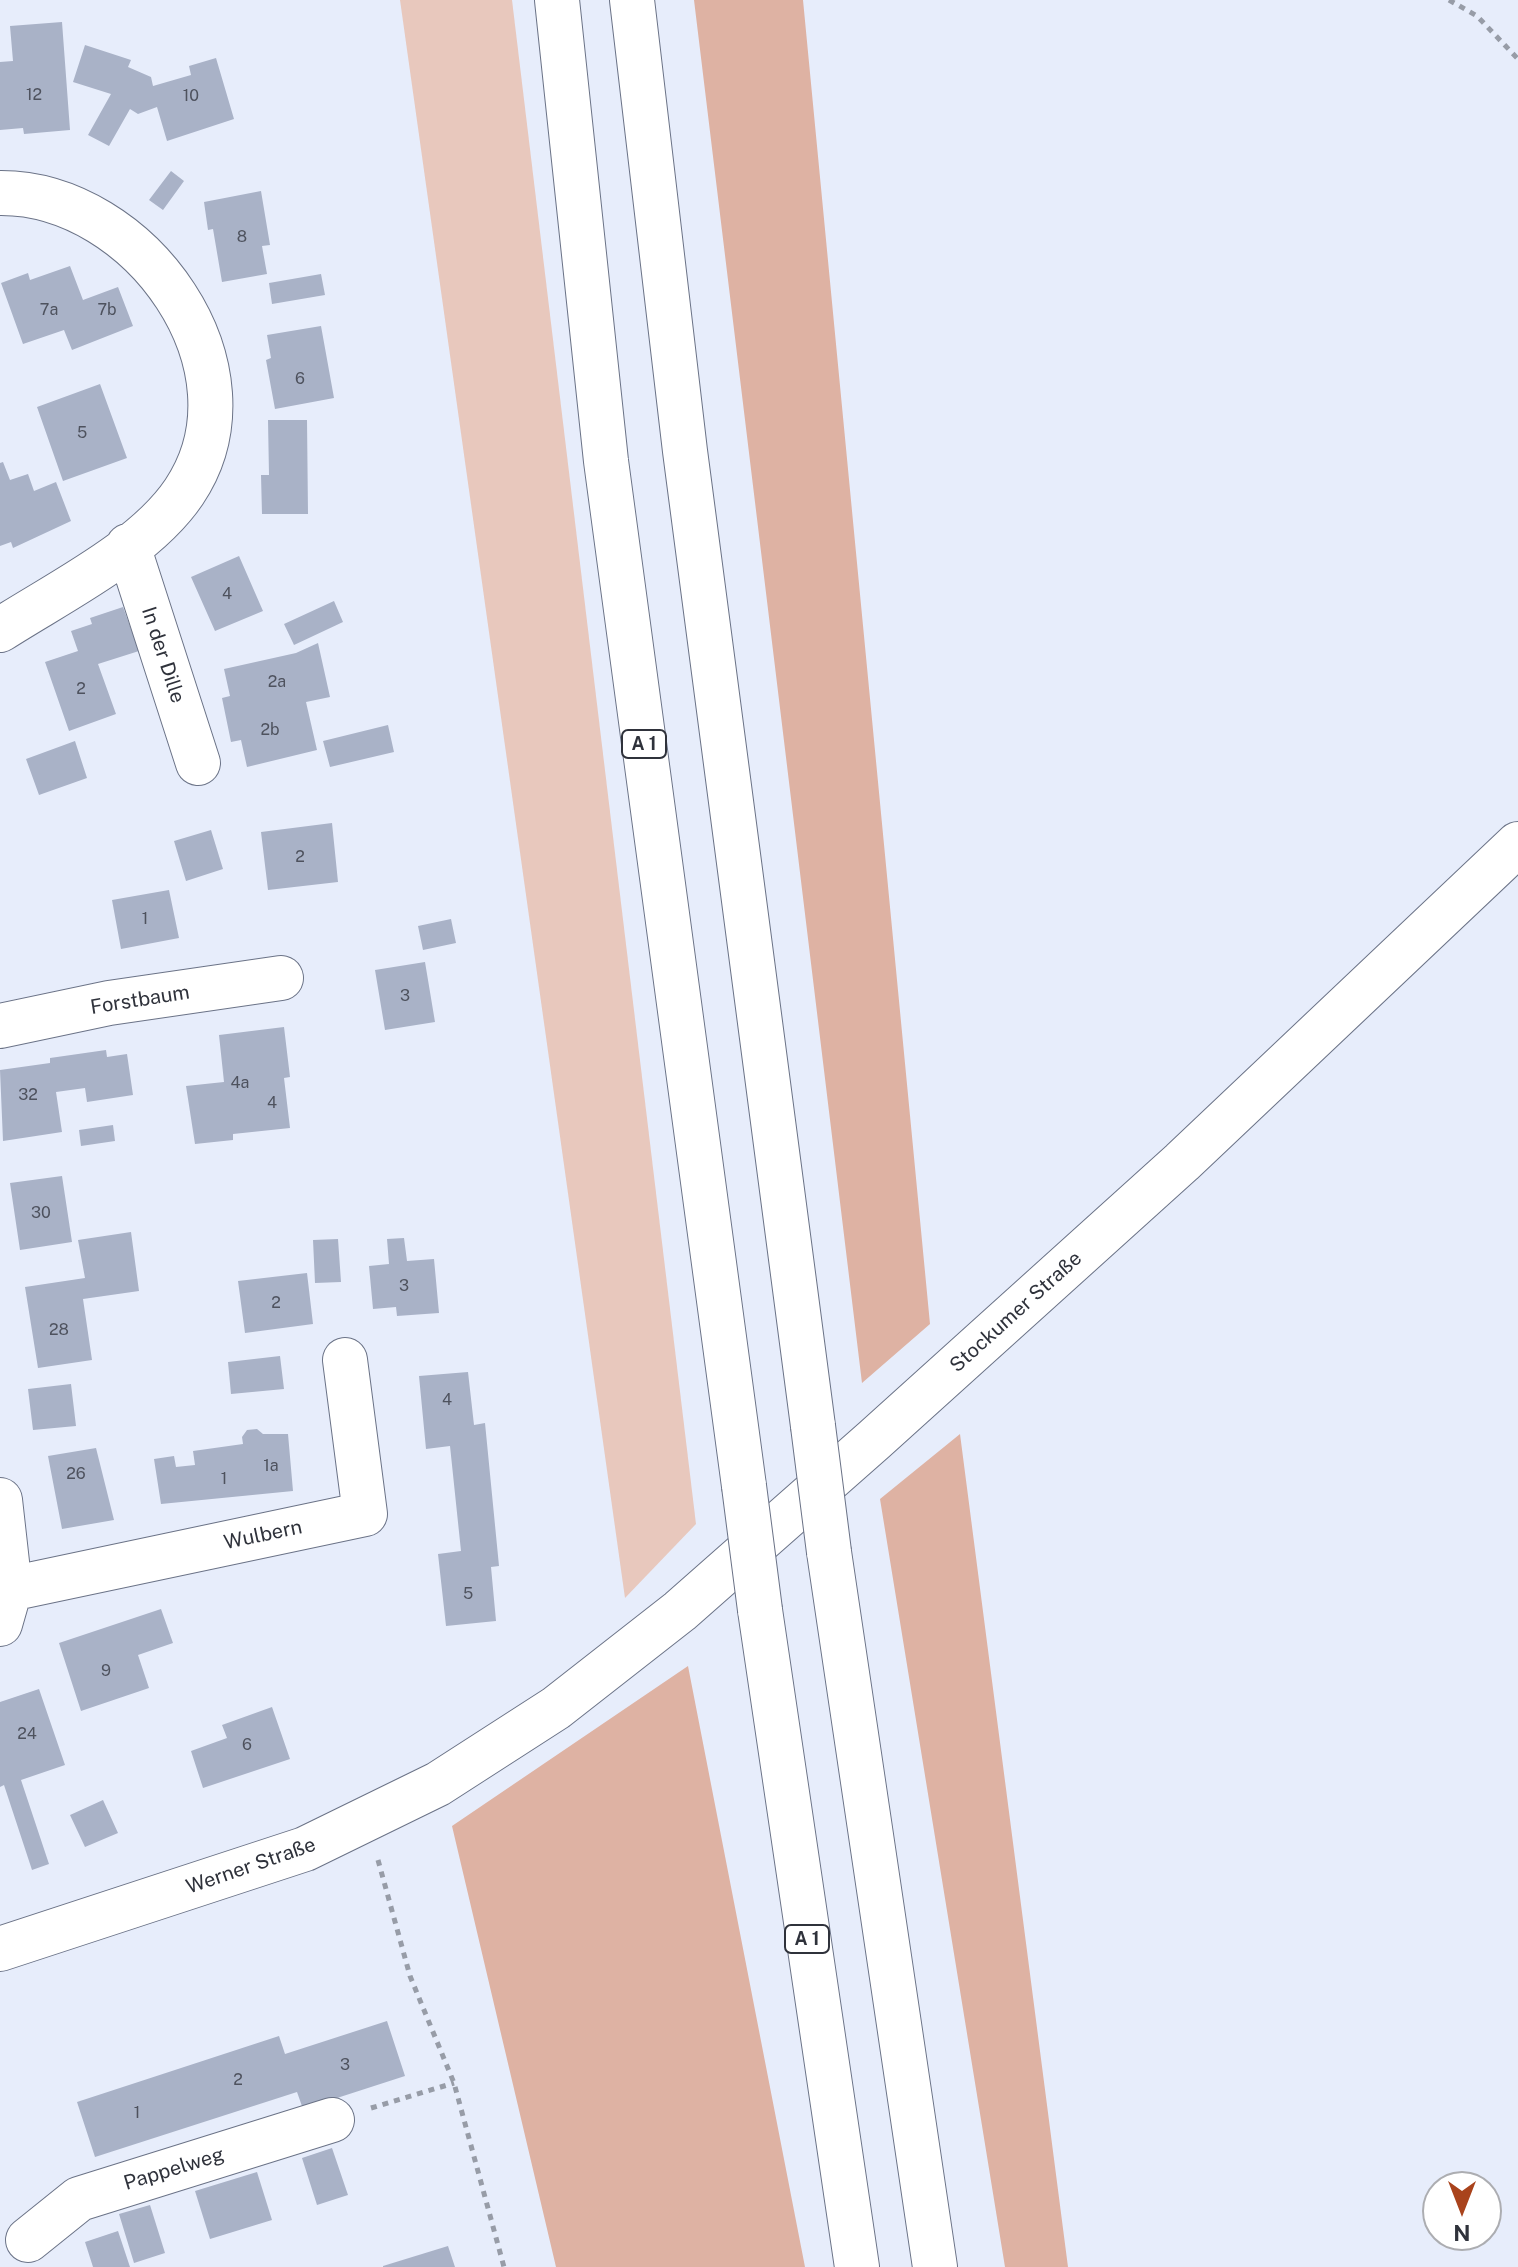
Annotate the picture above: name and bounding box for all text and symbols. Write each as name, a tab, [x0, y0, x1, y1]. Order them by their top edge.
house number: 12	[26, 85, 42, 105]
house number: 10	[183, 86, 199, 106]
house number: 8	[237, 227, 247, 247]
house number: 7a	[40, 300, 58, 320]
house number: 7b	[98, 300, 116, 320]
house number: 6	[295, 369, 305, 389]
house number: 5	[77, 423, 87, 443]
house number: 4	[222, 584, 232, 604]
street label: In der Dille	[136, 604, 190, 706]
house number: 2a	[268, 672, 286, 692]
house number: 2	[76, 679, 86, 699]
house number: 2b	[260, 720, 280, 740]
road number: A 1	[622, 730, 666, 758]
house number: 2	[295, 847, 305, 867]
house number: 1	[142, 909, 148, 929]
street label: Forstbaum	[89, 980, 191, 1020]
house number: 3	[400, 986, 410, 1006]
house number: 4a	[231, 1073, 249, 1093]
house number: 32	[18, 1085, 38, 1105]
house number: 4	[267, 1093, 277, 1113]
house number: 30	[31, 1203, 51, 1223]
street label: Stockumer Straße	[945, 1247, 1087, 1377]
house number: 3	[399, 1276, 409, 1296]
house number: 2	[271, 1293, 281, 1313]
house number: 28	[49, 1320, 69, 1340]
house number: 4	[442, 1390, 452, 1410]
house number: 1a	[263, 1456, 279, 1476]
house number: 26	[66, 1464, 86, 1484]
house number: 1	[221, 1469, 227, 1489]
street label: Wulbern	[222, 1515, 304, 1555]
house number: 5	[463, 1584, 473, 1604]
house number: 9	[101, 1661, 111, 1681]
house number: 24	[17, 1724, 37, 1744]
house number: 6	[242, 1735, 252, 1755]
street label: Werner Straße	[183, 1833, 319, 1899]
road number: A 1	[785, 1925, 829, 1953]
house number: 3	[340, 2055, 350, 2075]
house number: 2	[233, 2070, 243, 2090]
house number: 1	[134, 2103, 140, 2123]
street label: Pappelweg	[121, 2142, 227, 2196]
north arrow	[1422, 2171, 1502, 2251]
text: N	[1453, 2220, 1471, 2246]

